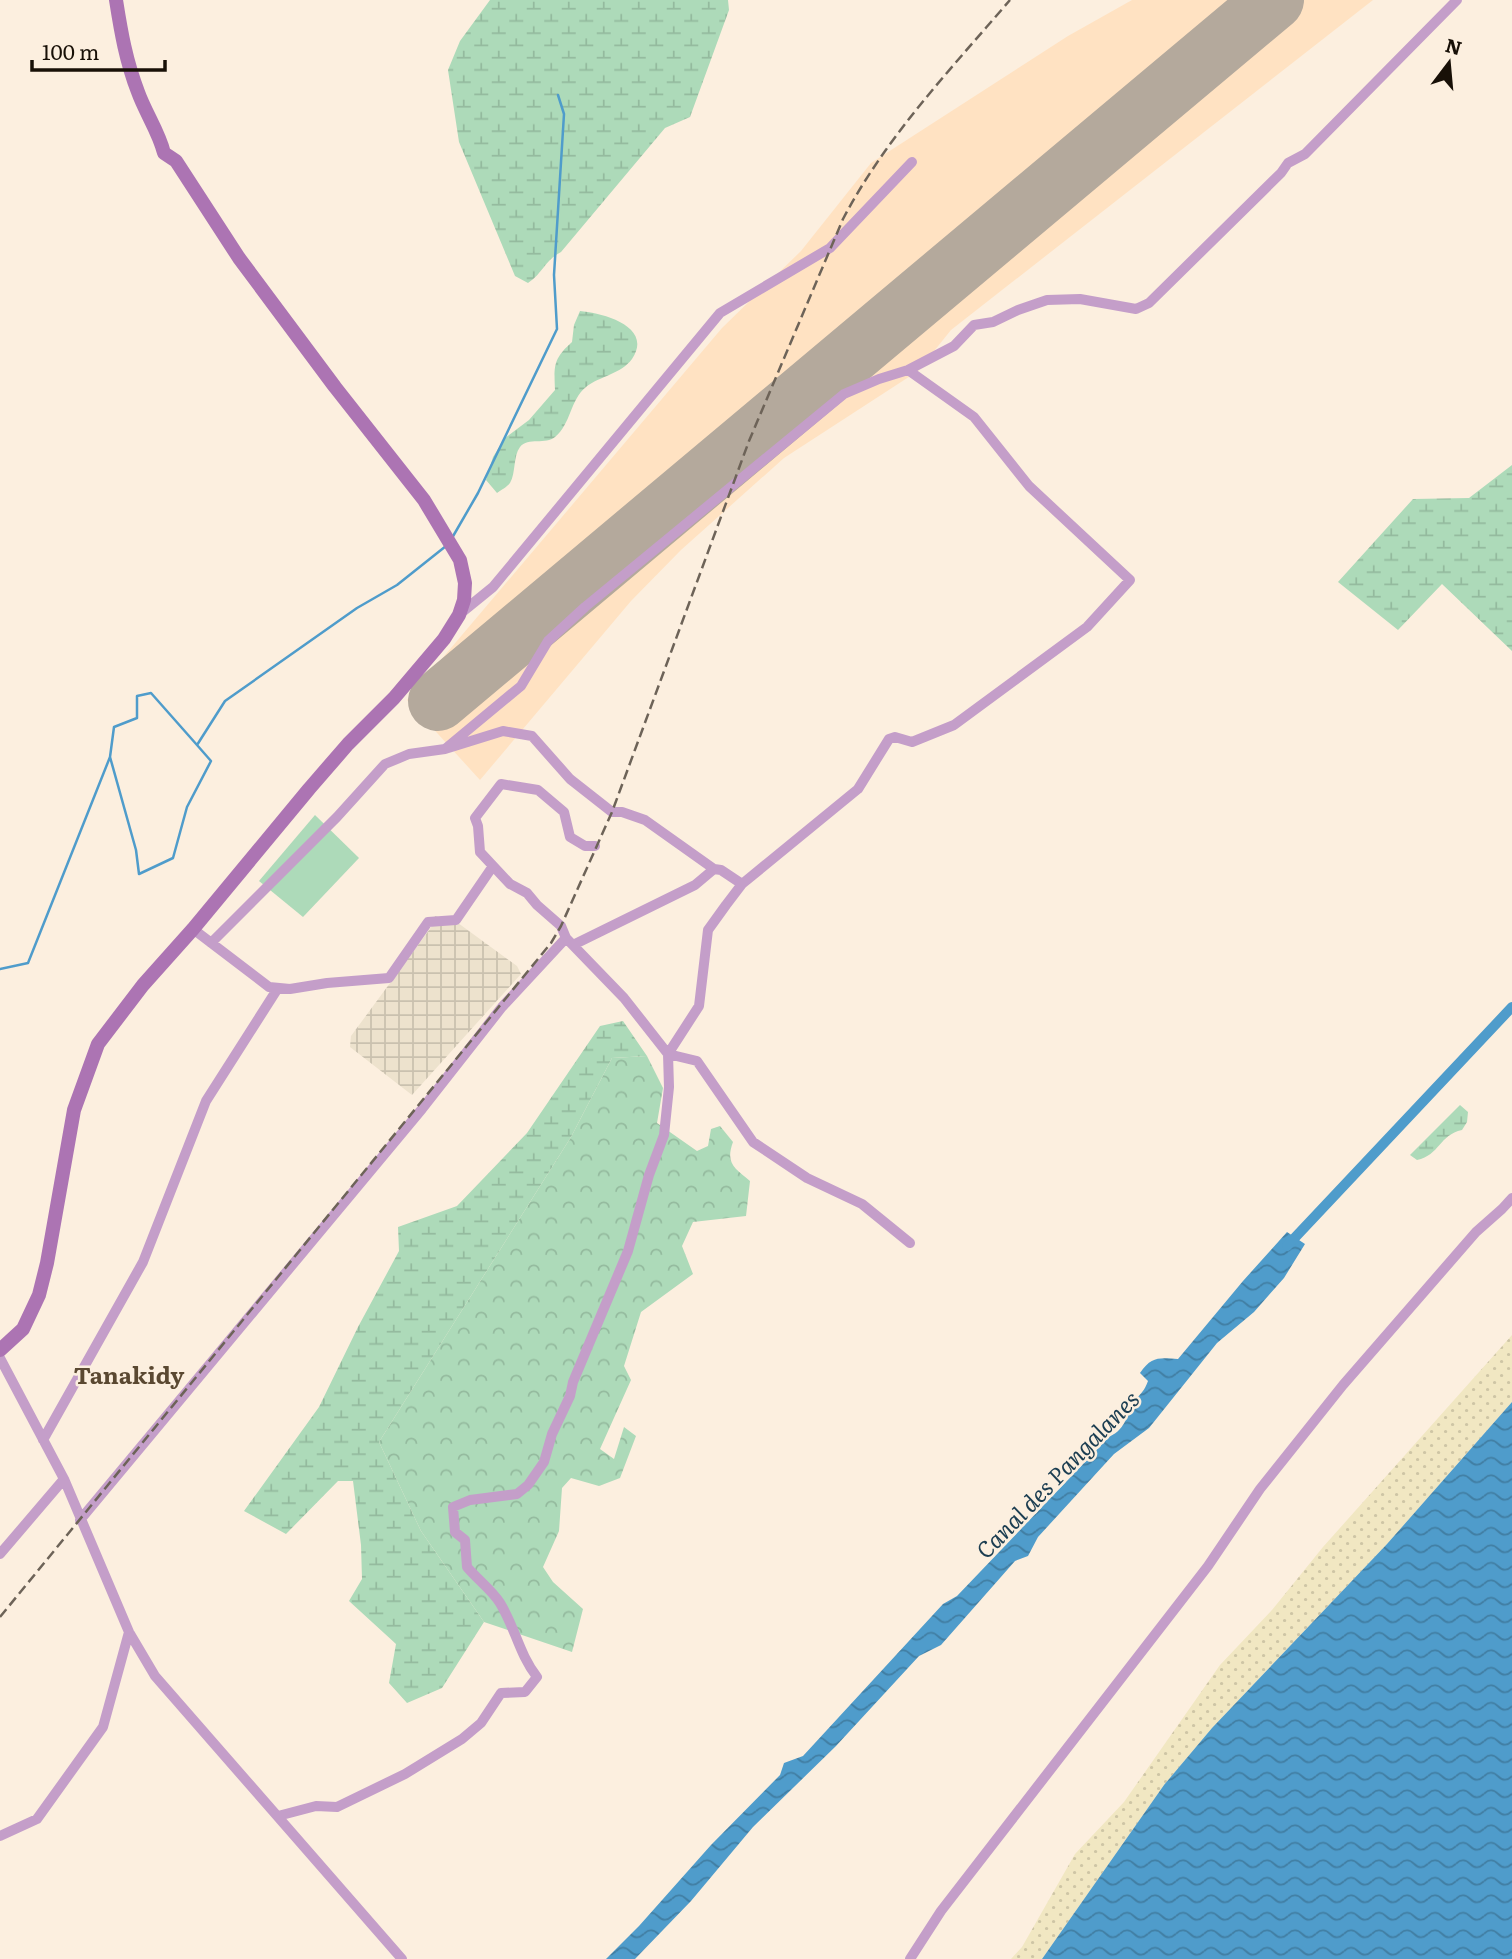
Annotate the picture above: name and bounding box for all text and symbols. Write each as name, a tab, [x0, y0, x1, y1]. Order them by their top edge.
scale bar	[32, 28, 164, 72]
north arrow	[1414, 28, 1484, 98]
text: N	[1442, 30, 1466, 61]
text: 100 m	[42, 35, 99, 66]
district label: Tanakidy	[74, 1357, 184, 1391]
water label: Canal des Pangalanes	[967, 1382, 1146, 1565]

